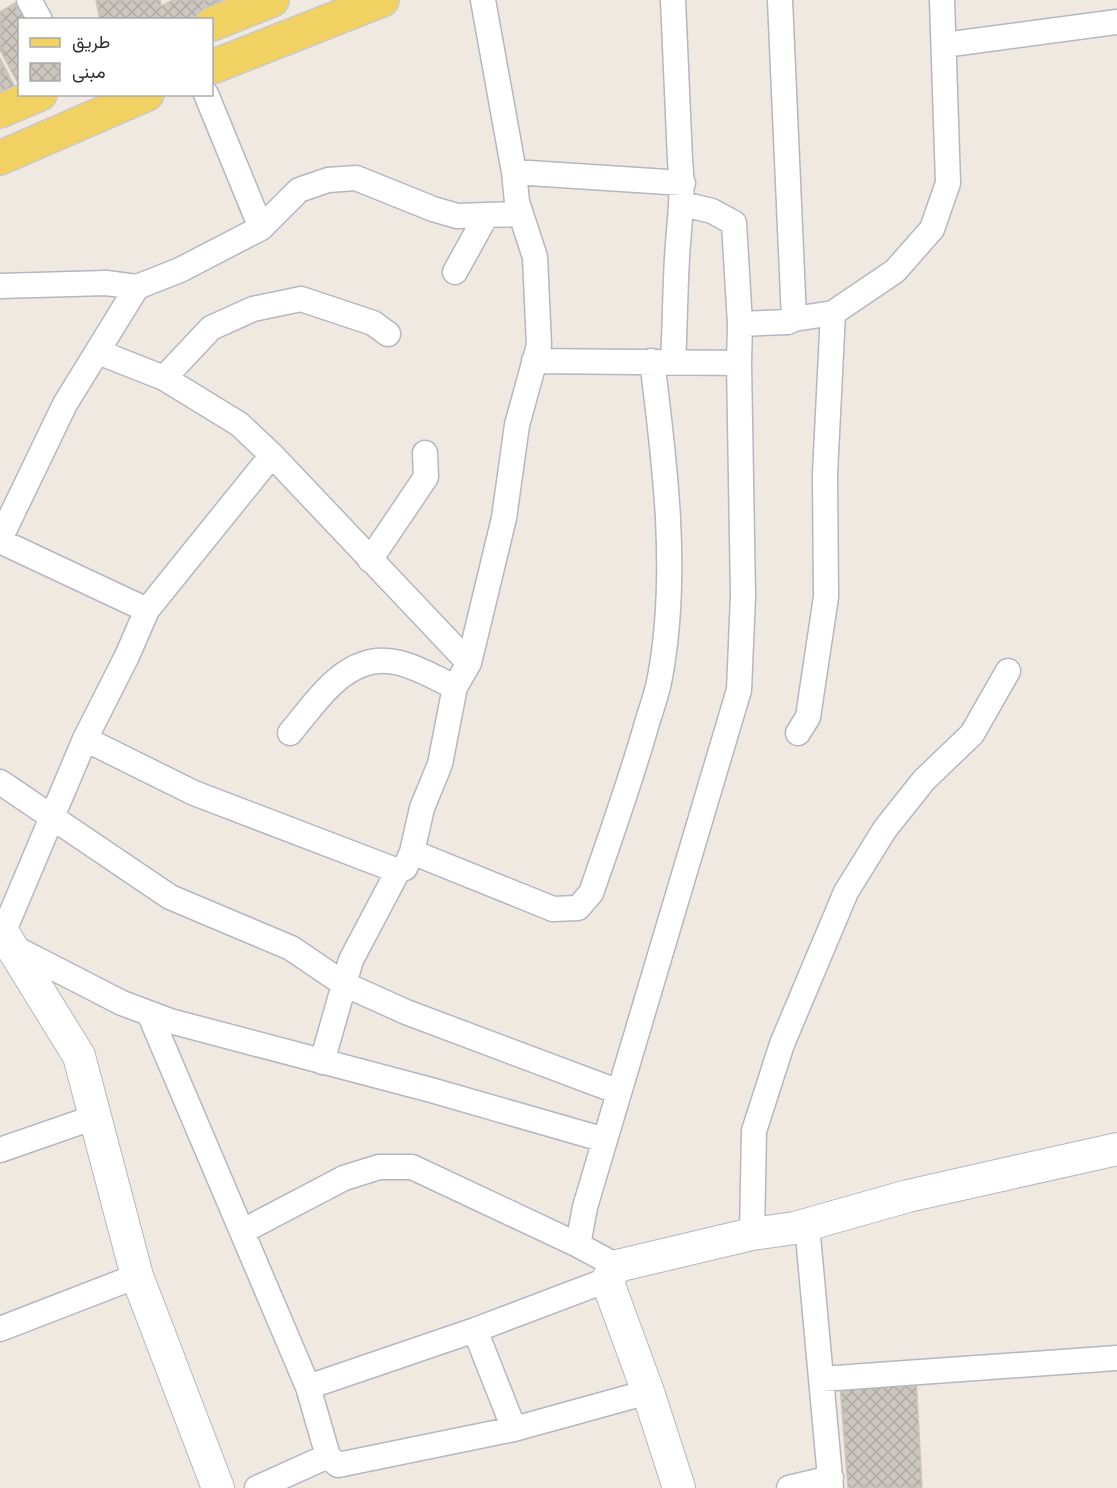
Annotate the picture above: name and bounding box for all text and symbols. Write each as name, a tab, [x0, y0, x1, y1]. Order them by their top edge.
legend	[18, 18, 213, 96]
text: طريق	[72, 32, 110, 53]
text: مبنى	[72, 62, 106, 83]

